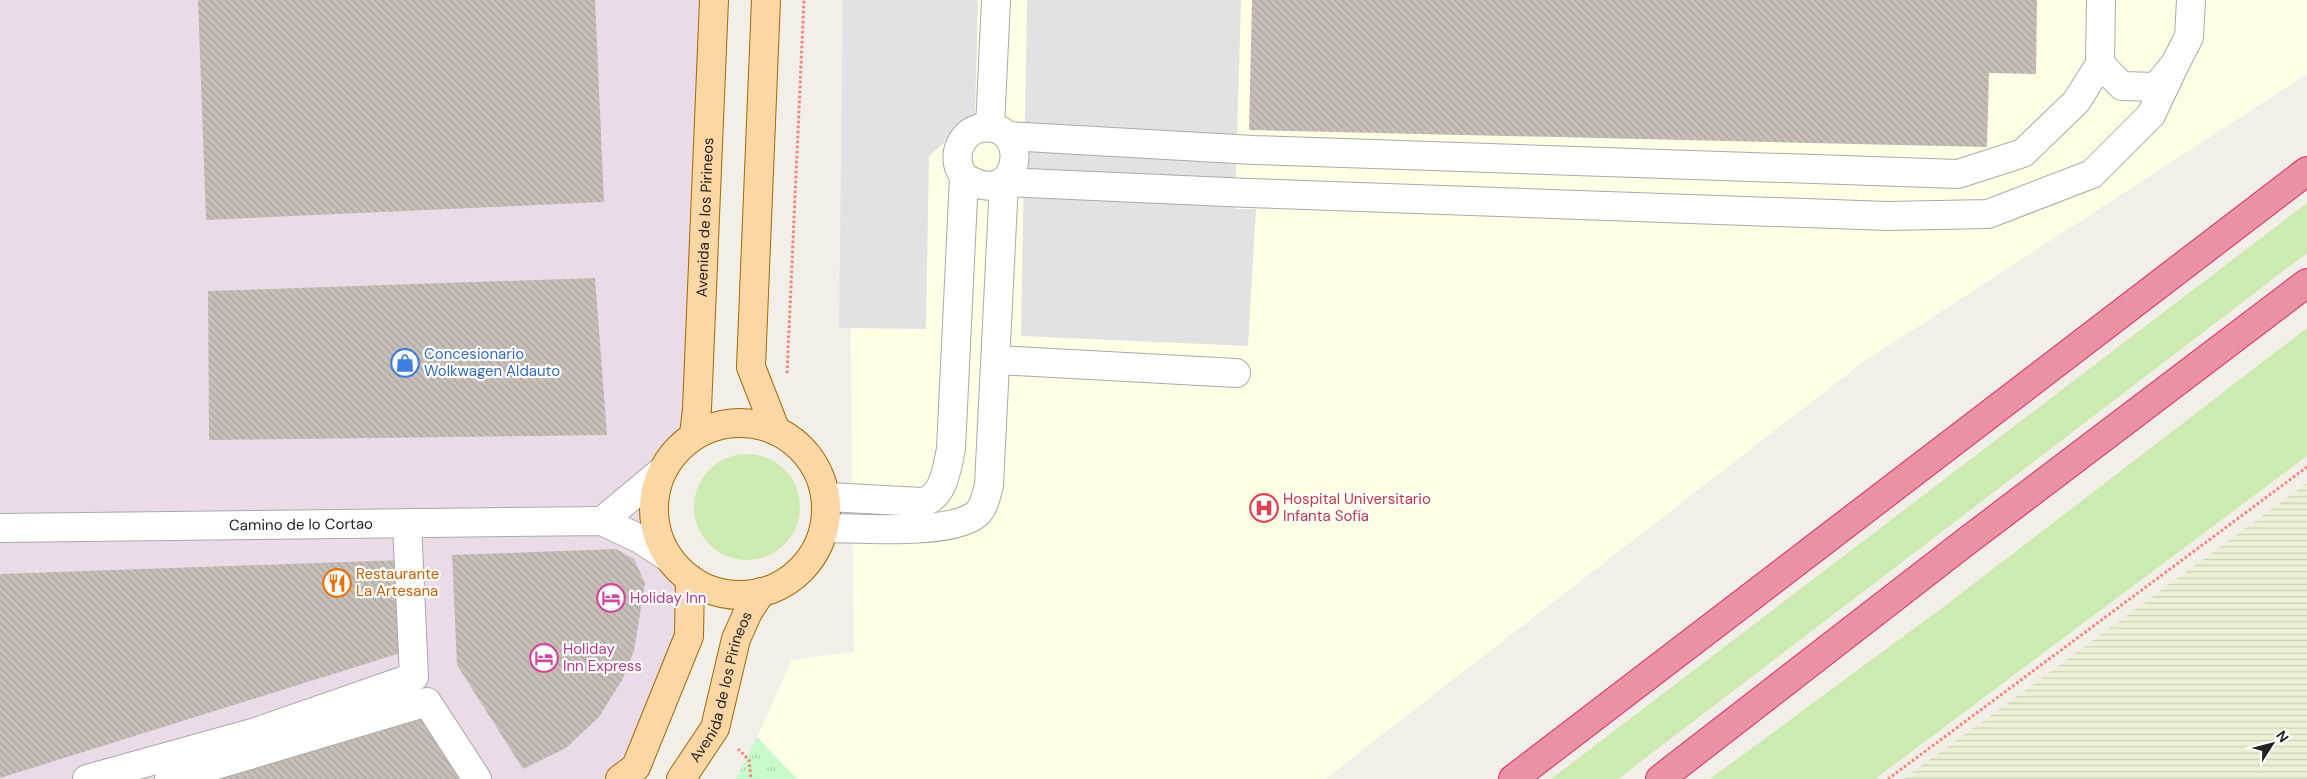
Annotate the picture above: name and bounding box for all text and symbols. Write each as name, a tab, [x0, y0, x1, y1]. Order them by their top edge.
street label: Avenida de los Pirineos	[692, 137, 718, 298]
place label: Concesionario Wolkwagen Aldauto	[424, 344, 560, 381]
shop icon: Concesionario Wolkwagen Aldauto	[390, 348, 420, 378]
place label: Hospital Universitario Infanta Sofía	[1283, 489, 1431, 526]
hospital icon: Hospital Universitario Infanta Sofía	[1249, 493, 1279, 523]
street label: Camino de lo Cortao	[229, 514, 373, 535]
place label: Restaurante La Artesana	[356, 564, 439, 601]
restaurant icon: Restaurante La Artesana	[322, 568, 352, 598]
hotel icon: Holiday Inn	[596, 583, 626, 613]
place label: Holiday Inn	[630, 588, 706, 608]
street label: Avenida de los Pirineos	[685, 608, 757, 766]
place label: Holiday Inn Express	[563, 639, 642, 676]
hotel icon: Holiday Inn Express	[529, 643, 559, 673]
north arrow	[2247, 719, 2297, 769]
text: N	[2272, 727, 2293, 746]

